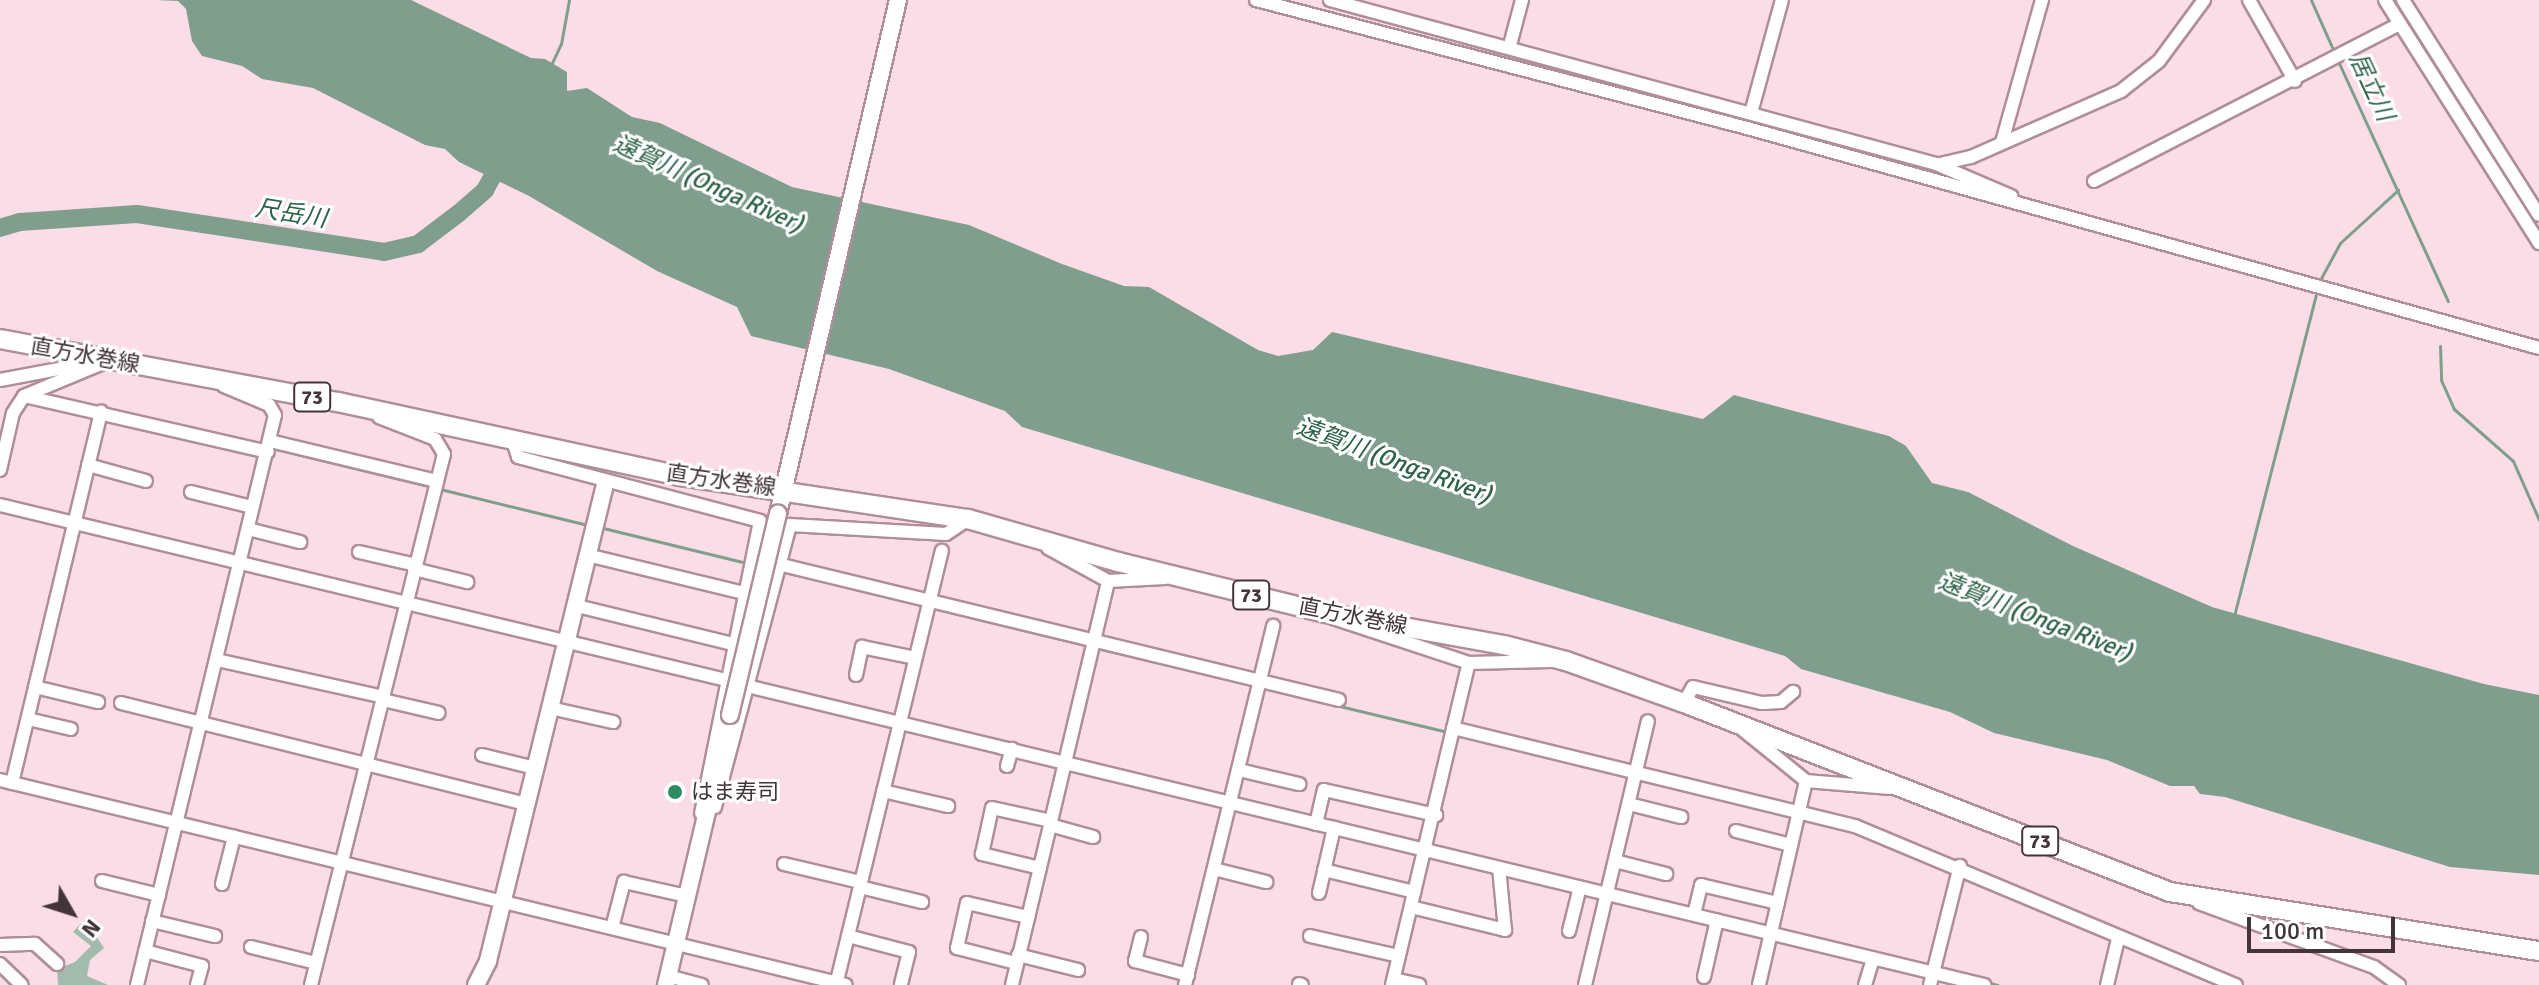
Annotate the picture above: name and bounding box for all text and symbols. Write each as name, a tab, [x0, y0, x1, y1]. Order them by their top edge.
water label: 居立川	[2343, 48, 2399, 126]
water label: 遠賀川 (Onga River)	[609, 129, 807, 239]
water label: 尺岳川	[253, 194, 329, 234]
street label: 直方水巻線	[29, 332, 141, 378]
road number: 73	[292, 381, 332, 413]
water label: 遠賀川 (Onga River)	[1293, 413, 1495, 509]
street label: 直方水巻線	[665, 459, 777, 501]
water label: 遠賀川 (Onga River)	[1934, 567, 2136, 667]
road number: 73	[1231, 579, 1271, 611]
street label: 直方水巻線	[1296, 593, 1410, 639]
place label: はま寿司	[691, 779, 779, 805]
marker: はま寿司	[666, 783, 684, 801]
road number: 73	[2020, 825, 2060, 857]
north arrow	[32, 873, 112, 953]
scale bar	[2251, 901, 2399, 951]
text: N	[76, 914, 106, 943]
text: 100 m	[2261, 916, 2324, 946]

